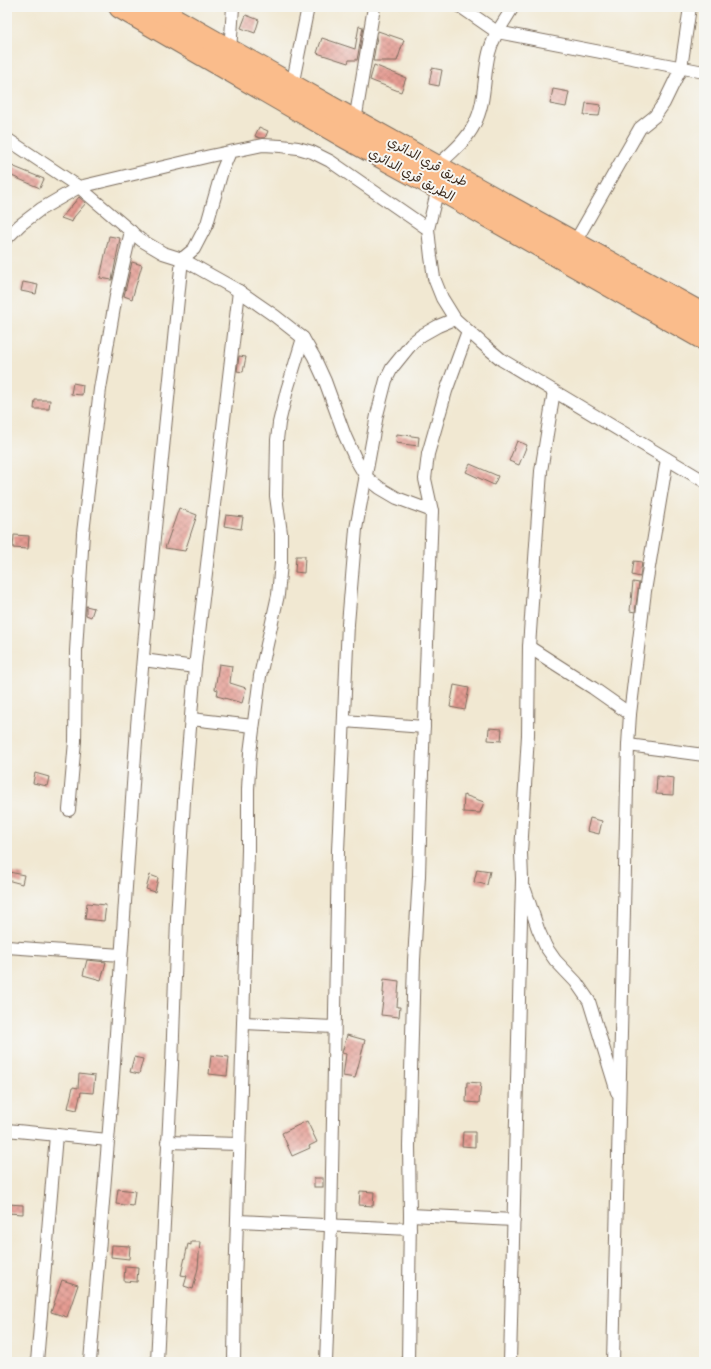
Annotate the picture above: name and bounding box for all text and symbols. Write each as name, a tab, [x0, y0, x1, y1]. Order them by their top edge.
street label: طريق قري الدائري	[383, 133, 470, 193]
street label: الطريق قري الدائري	[364, 145, 457, 208]

